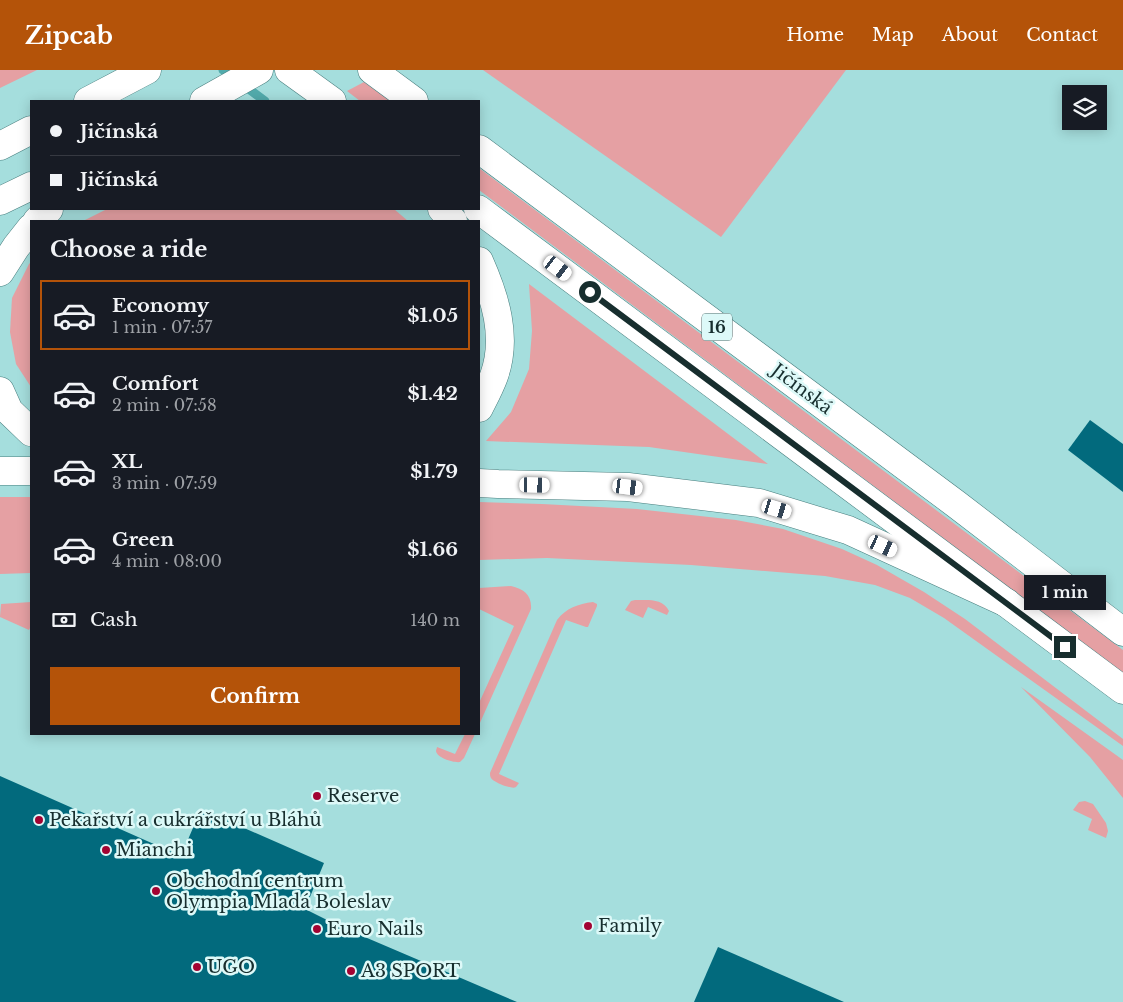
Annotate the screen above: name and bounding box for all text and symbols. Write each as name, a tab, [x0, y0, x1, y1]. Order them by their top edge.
text: Zipcab	[25, 21, 113, 50]
text: Home	[786, 24, 844, 46]
text: Map	[872, 24, 914, 46]
text: About	[942, 24, 998, 46]
text: Contact	[1026, 24, 1098, 46]
map controls	[1062, 85, 1107, 130]
button: layers	[1062, 85, 1107, 130]
text: Jičínská	[80, 120, 158, 143]
text: Jičínská	[80, 168, 158, 191]
text: Choose a ride	[50, 236, 207, 263]
car	[541, 253, 574, 283]
route start	[579, 281, 601, 303]
icon: car	[52, 293, 97, 338]
text: Economy	[112, 294, 209, 317]
text: $1.05	[407, 304, 458, 327]
road number: 16	[702, 313, 732, 340]
text: 1 min · 07:57	[112, 317, 212, 337]
street label: Jičínská	[766, 358, 837, 419]
icon: car	[52, 371, 97, 416]
text: Comfort	[112, 372, 199, 395]
text: $1.42	[408, 382, 458, 405]
text: 2 min · 07:58	[112, 395, 217, 415]
icon: car	[52, 449, 97, 494]
text: XL	[112, 450, 142, 473]
text: $1.79	[410, 460, 458, 483]
text: 3 min · 07:59	[112, 473, 217, 493]
car	[519, 477, 550, 493]
car	[612, 478, 643, 496]
car	[760, 497, 793, 521]
icon: car	[52, 527, 97, 572]
text: Green	[112, 528, 174, 551]
car	[866, 533, 899, 559]
text: $1.66	[407, 538, 458, 561]
text: 4 min · 08:00	[112, 551, 222, 571]
callout: 1 min	[1024, 574, 1106, 610]
text: 1 min	[1042, 582, 1088, 602]
icon: cash	[50, 606, 78, 634]
text: Cash	[90, 608, 137, 631]
text: 140 m	[410, 610, 460, 630]
route end	[1054, 636, 1076, 658]
button: Confirm	[50, 667, 460, 725]
place label: Reserve	[327, 785, 399, 807]
marker: Reserve	[311, 790, 323, 802]
place label: Pekařství a cukrářství u Bláhů	[49, 809, 321, 831]
marker: Pekařství a cukrářství u Bláhů	[33, 814, 45, 826]
place label: Mianchi	[116, 839, 192, 861]
marker: Mianchi	[100, 844, 112, 856]
place label: Obchodní centrum Olympia Mladá Boleslav	[166, 870, 392, 913]
marker: Obchodní centrum Olympia Mladá Boleslav	[150, 885, 162, 897]
place label: Family	[598, 915, 663, 937]
place label: Euro Nails	[327, 918, 423, 940]
marker: Family	[582, 920, 594, 932]
marker: Euro Nails	[311, 923, 323, 935]
place label: UGO	[207, 956, 255, 978]
place label: A3 SPORT	[360, 960, 461, 982]
marker: UGO	[191, 961, 203, 973]
marker: A3 SPORT	[345, 965, 357, 977]

